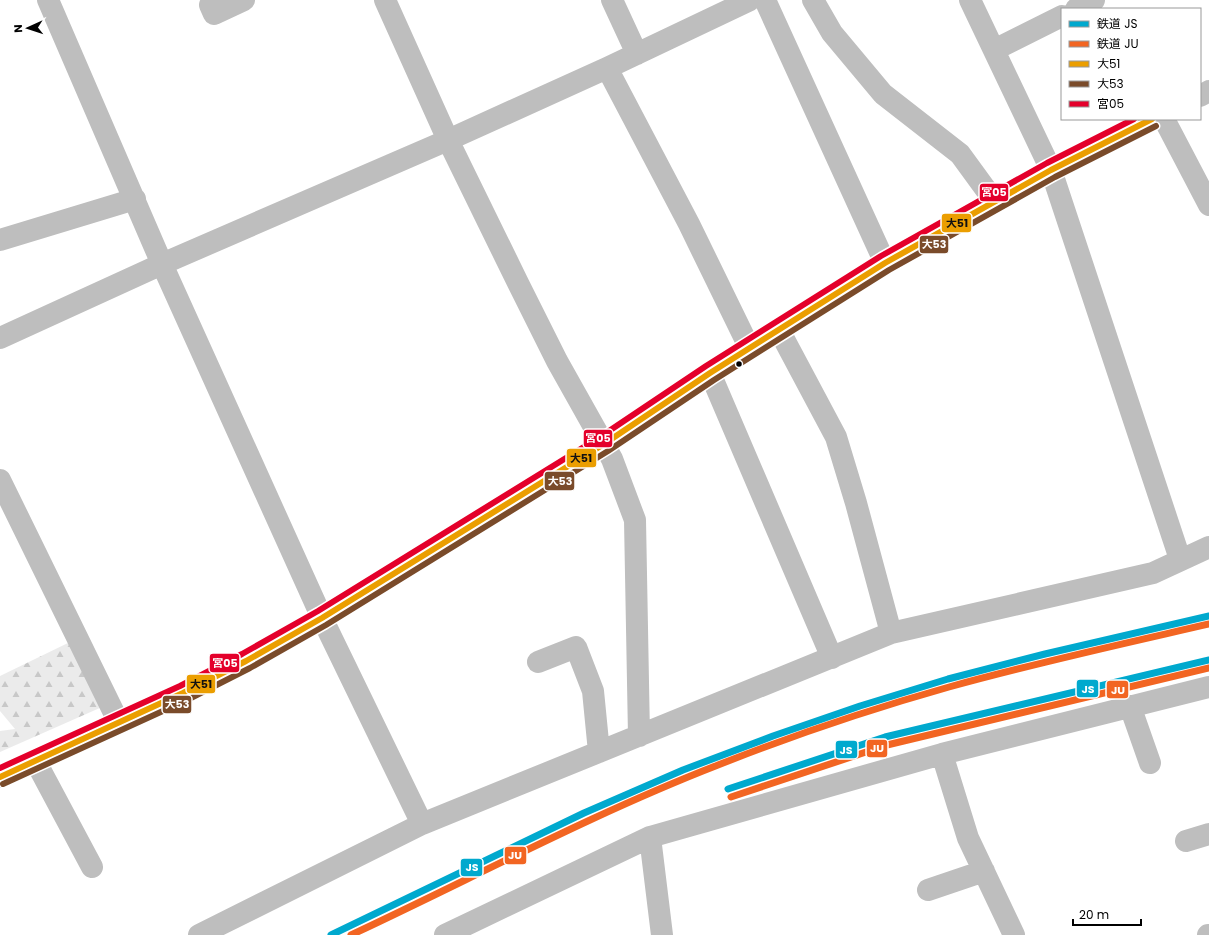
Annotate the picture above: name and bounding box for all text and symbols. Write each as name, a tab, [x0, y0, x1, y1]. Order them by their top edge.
north arrow	[8, 8, 48, 48]
legend	[1061, 8, 1201, 120]
text: 鉄道 JS	[1097, 15, 1138, 32]
text: N	[10, 24, 26, 33]
text: 鉄道 JU	[1097, 35, 1139, 52]
text: 大51	[1097, 55, 1120, 72]
text: 大53	[1097, 75, 1124, 92]
text: 宮05	[1097, 95, 1124, 112]
line badge: 宮05	[979, 183, 1009, 202]
text: 宮05	[981, 184, 1007, 200]
line badge: 大51	[941, 213, 972, 233]
text: 大51	[946, 215, 968, 231]
line badge: 大53	[919, 235, 949, 254]
text: 大53	[922, 236, 947, 252]
unlabelled marker	[734, 359, 744, 369]
line badge: 宮05	[583, 429, 613, 448]
text: 宮05	[585, 430, 611, 446]
line badge: 大51	[566, 448, 597, 468]
text: 大51	[570, 450, 592, 466]
line badge: 大53	[544, 471, 575, 491]
text: 大53	[548, 473, 573, 489]
line badge: 宮05	[209, 653, 240, 673]
text: 宮05	[212, 655, 238, 671]
line badge: 大51	[186, 674, 216, 694]
text: 大51	[190, 676, 212, 692]
line badge: JS	[1076, 679, 1099, 698]
line badge: JU	[1106, 680, 1129, 699]
text: JS	[1081, 681, 1095, 697]
text: JU	[1111, 682, 1125, 698]
line badge: 大53	[162, 695, 192, 714]
text: 大53	[165, 696, 190, 712]
line badge: JU	[866, 739, 888, 758]
line badge: JS	[835, 740, 858, 759]
text: JU	[870, 740, 884, 756]
text: JS	[839, 742, 853, 758]
line badge: JU	[504, 846, 527, 865]
text: JU	[508, 847, 522, 863]
line badge: JS	[460, 858, 483, 877]
text: JS	[465, 859, 479, 875]
scale bar	[1073, 901, 1141, 927]
text: 20 m	[1079, 906, 1109, 923]

